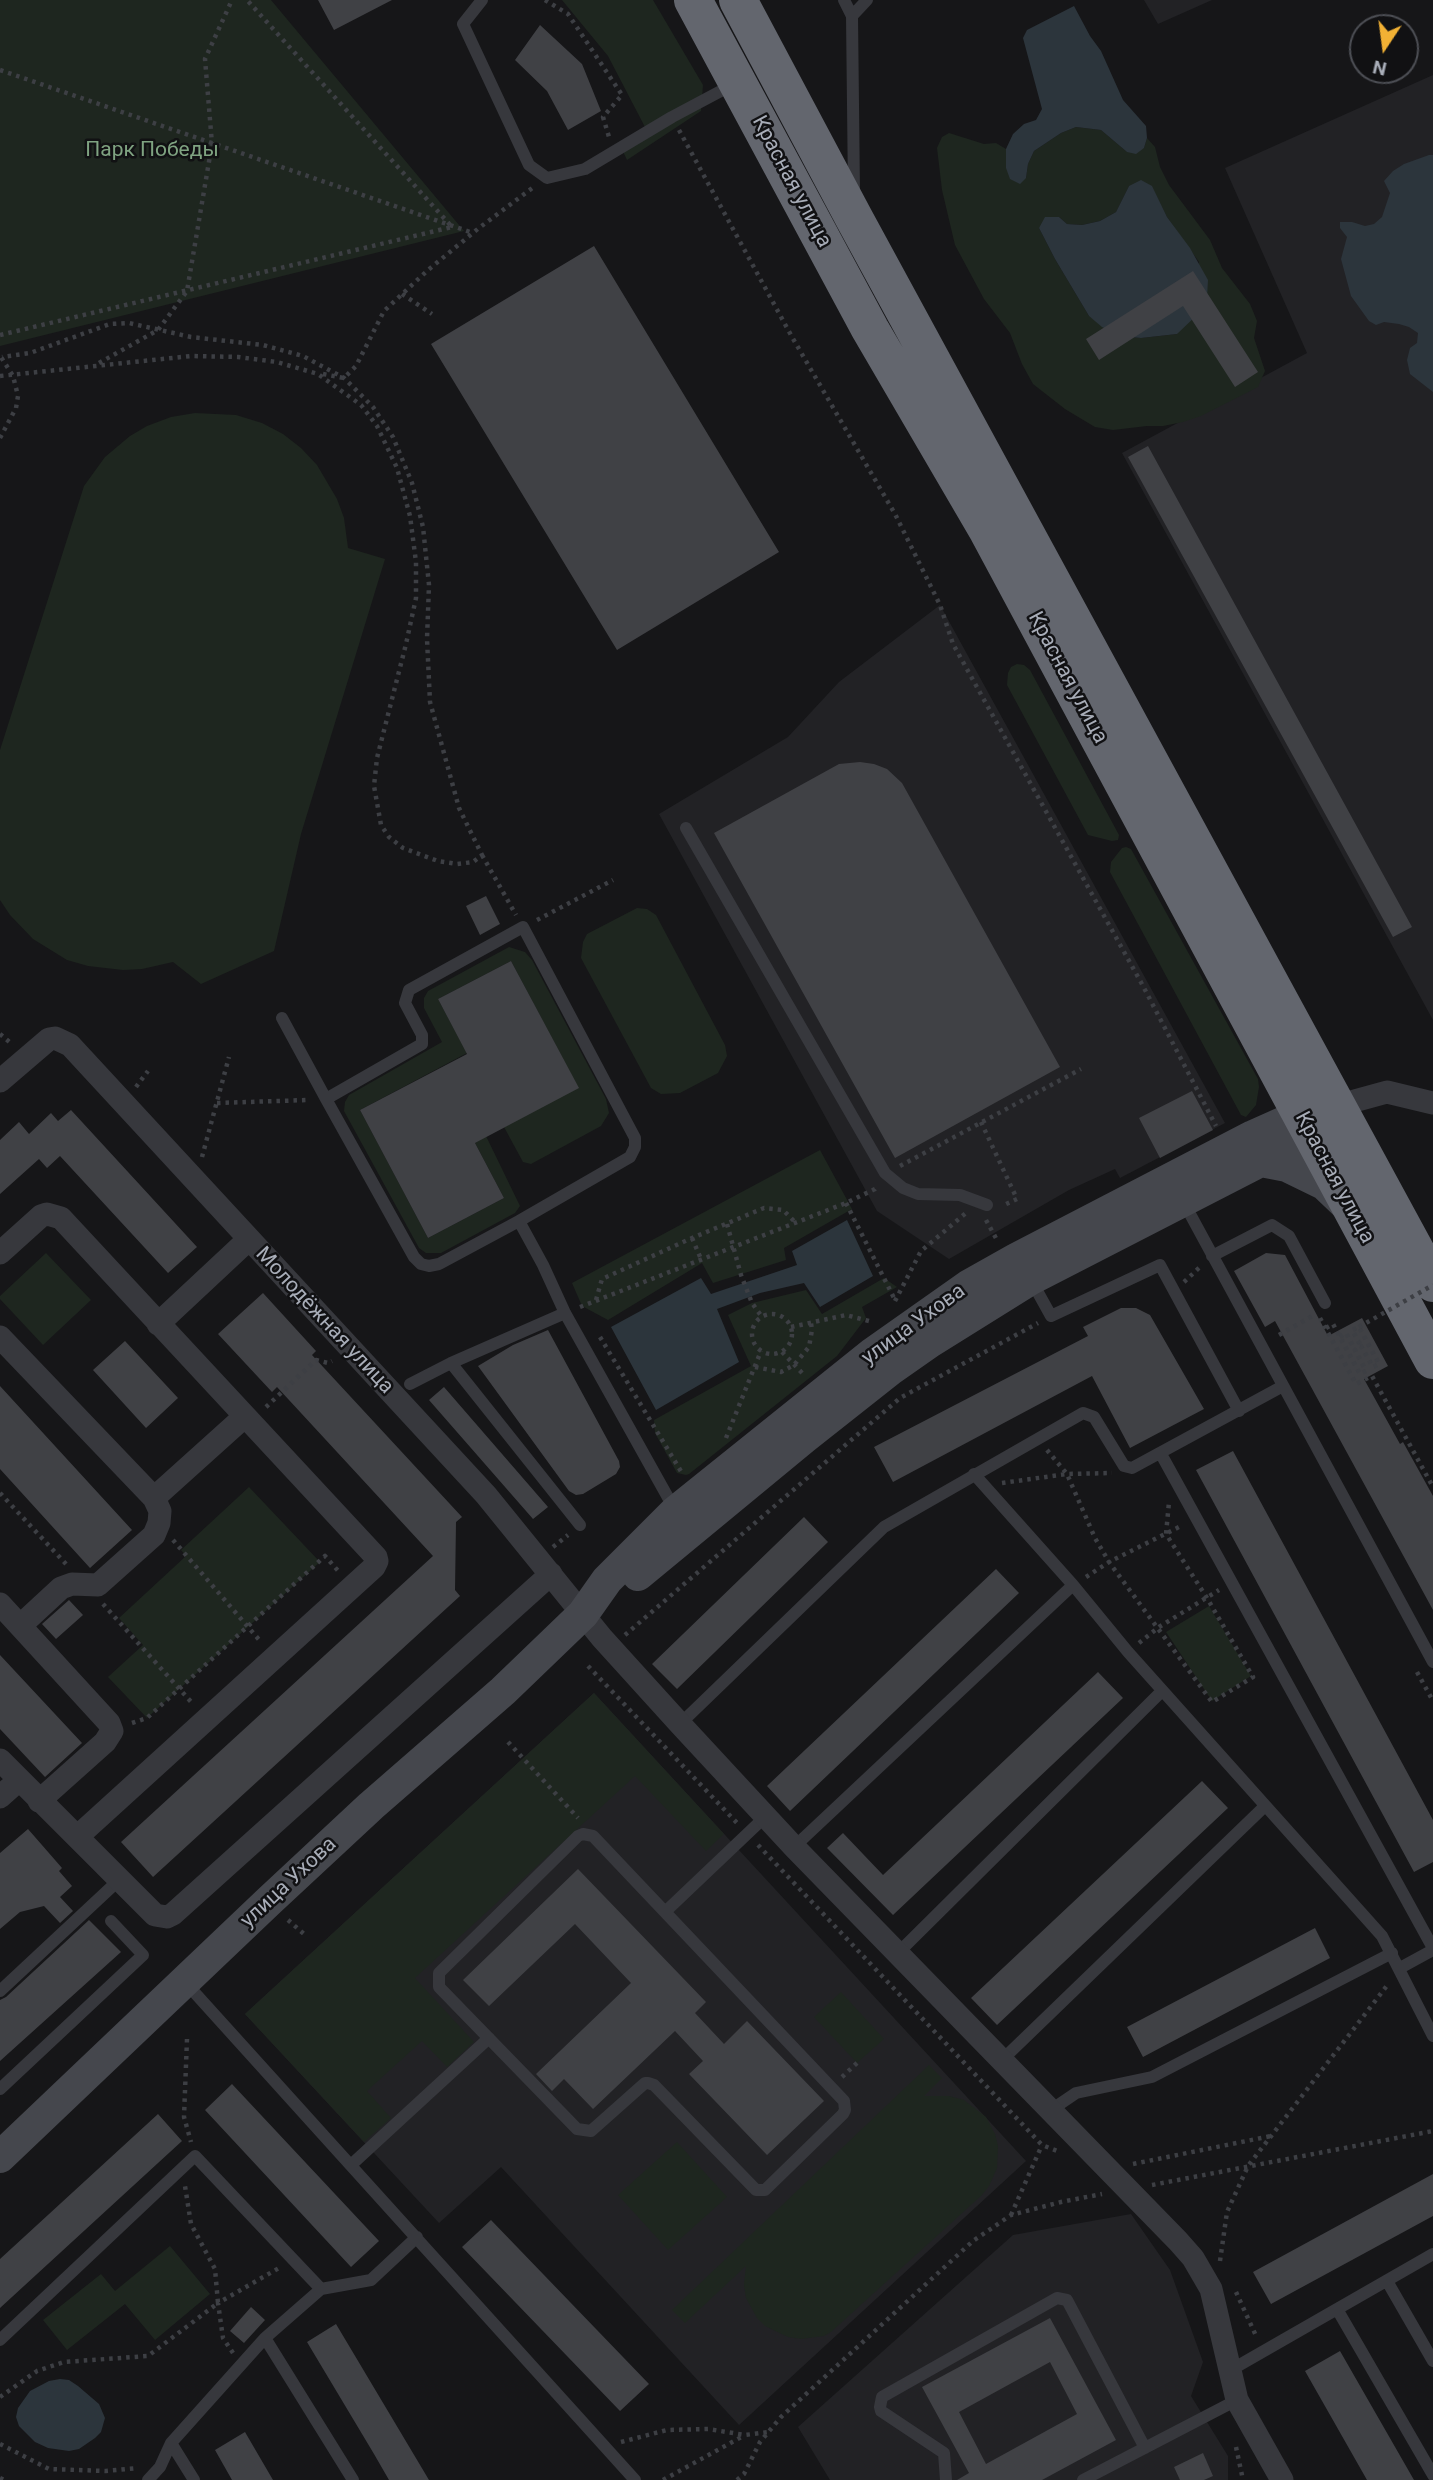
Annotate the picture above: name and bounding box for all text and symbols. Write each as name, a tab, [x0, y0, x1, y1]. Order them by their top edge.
north arrow	[1349, 14, 1419, 84]
text: N	[1370, 55, 1389, 81]
street label: Красная улица	[746, 112, 836, 252]
park label: Парк Победы	[85, 138, 219, 164]
street label: Красная улица	[1022, 608, 1112, 748]
street label: Красная улица	[1289, 1108, 1379, 1248]
street label: Молодёжная улица	[250, 1242, 398, 1400]
street label: улица Ухова	[857, 1279, 971, 1371]
street label: улица Ухова	[236, 1832, 342, 1934]

